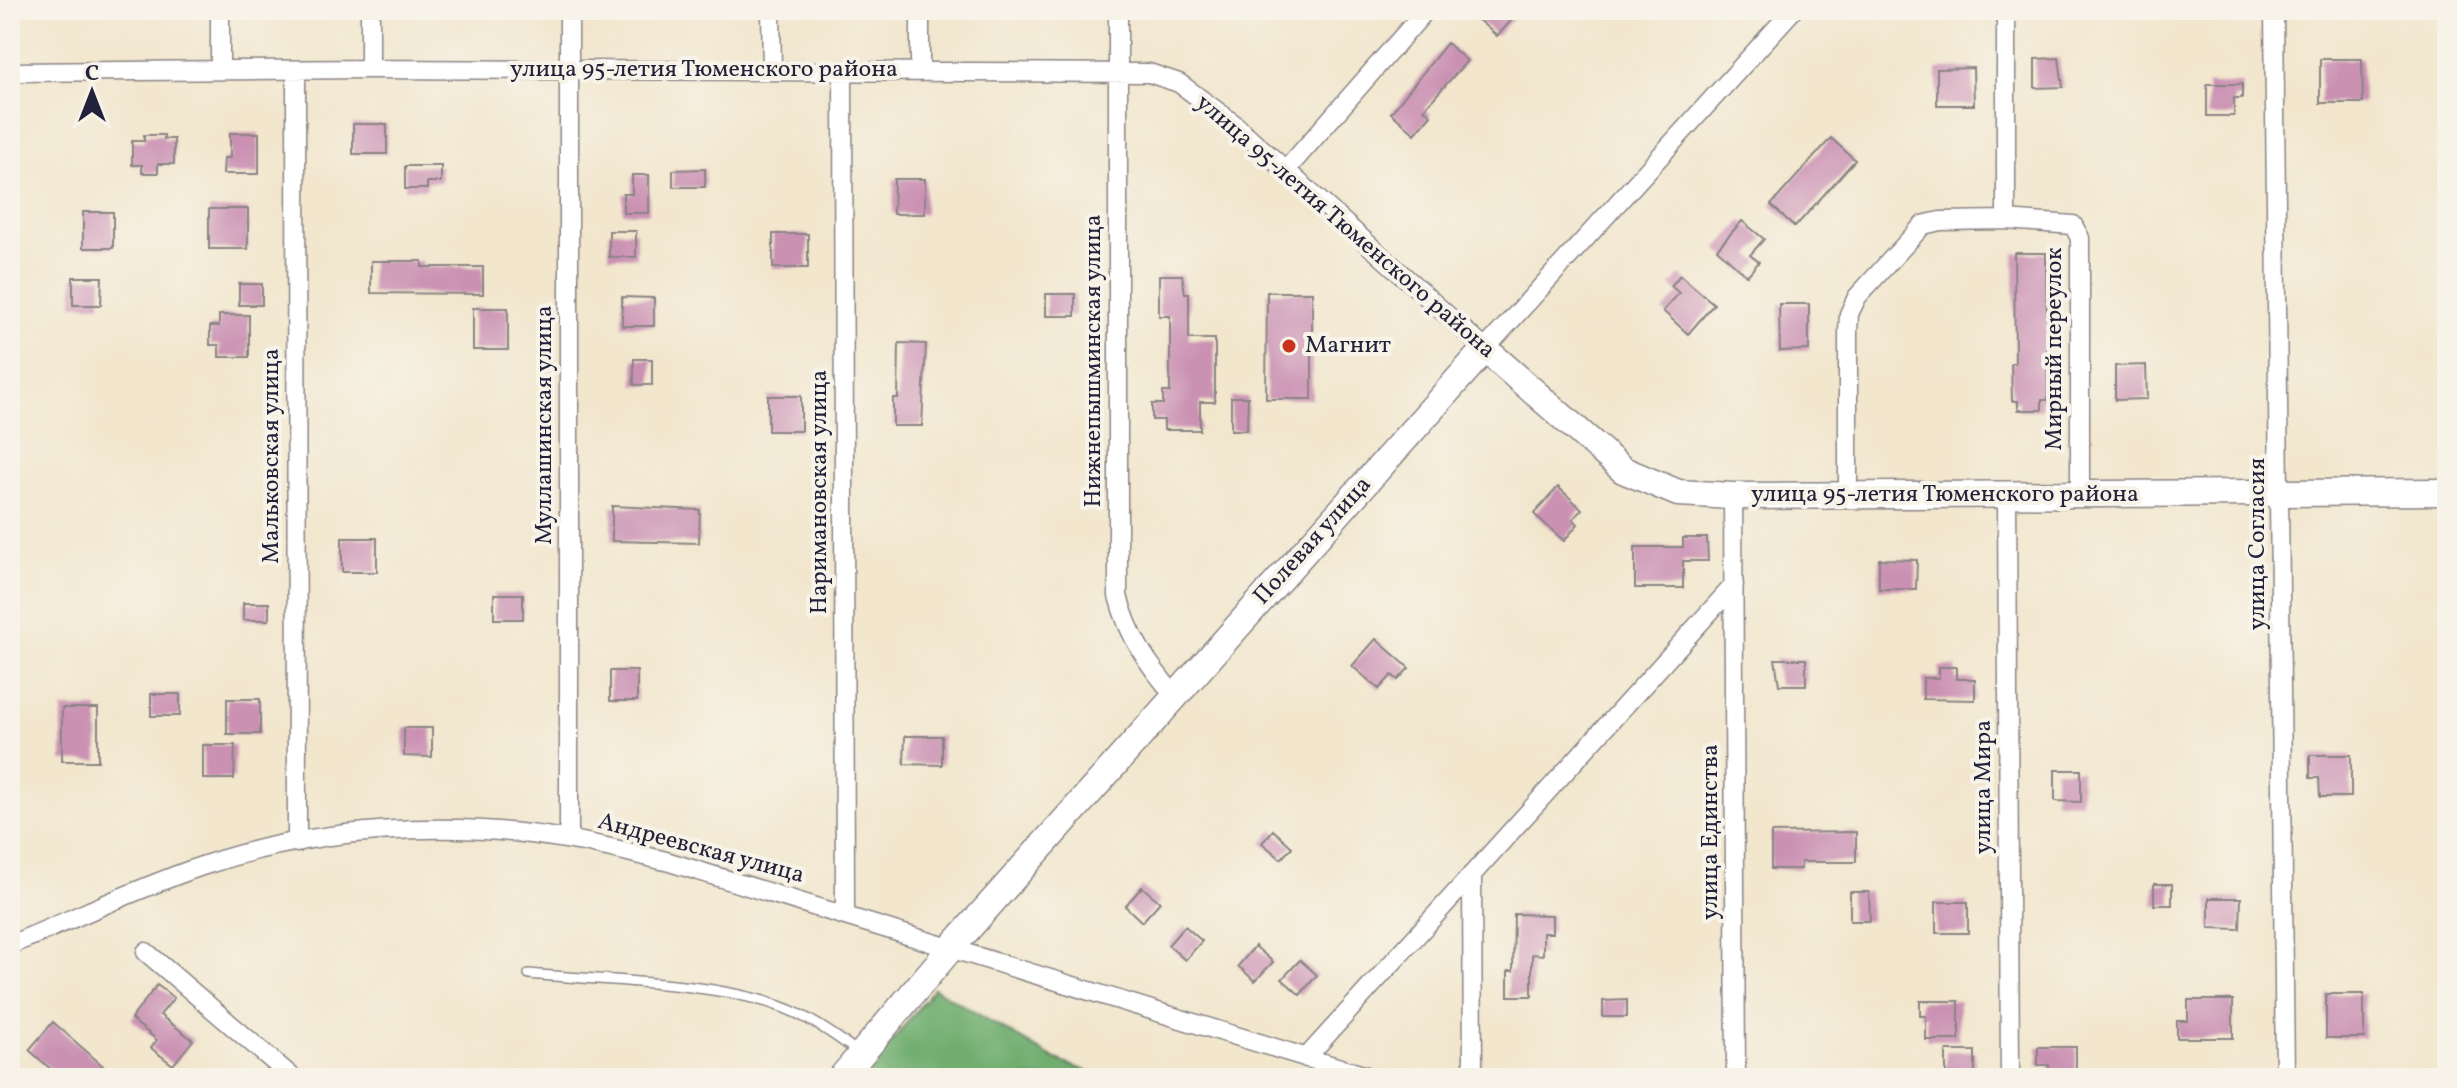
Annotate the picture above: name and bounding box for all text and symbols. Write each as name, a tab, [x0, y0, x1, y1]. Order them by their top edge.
north arrow	[52, 52, 132, 132]
street label: улица 95-летия Тюменского района	[510, 53, 898, 87]
text: С	[85, 59, 99, 90]
street label: улица 95-летия Тюменского района	[1188, 87, 1502, 367]
street label: Нижнепышминская улица	[1077, 214, 1111, 508]
street label: Мирный переулок	[2038, 247, 2072, 450]
street label: Муллашинская улица	[528, 305, 562, 545]
place label: Магнит	[1305, 329, 1391, 363]
marker: Магнит	[1280, 337, 1298, 355]
street label: Мальковская улица	[255, 348, 289, 564]
street label: Наримановская улица	[803, 370, 837, 614]
street label: улица Согласия	[2241, 458, 2275, 630]
street label: Полевая улица	[1246, 469, 1380, 613]
street label: улица 95-летия Тюменского района	[1751, 478, 2139, 512]
street label: улица Мира	[1967, 720, 2001, 854]
street label: улица Единства	[1694, 744, 1728, 920]
street label: Андреевская улица	[594, 805, 808, 893]

